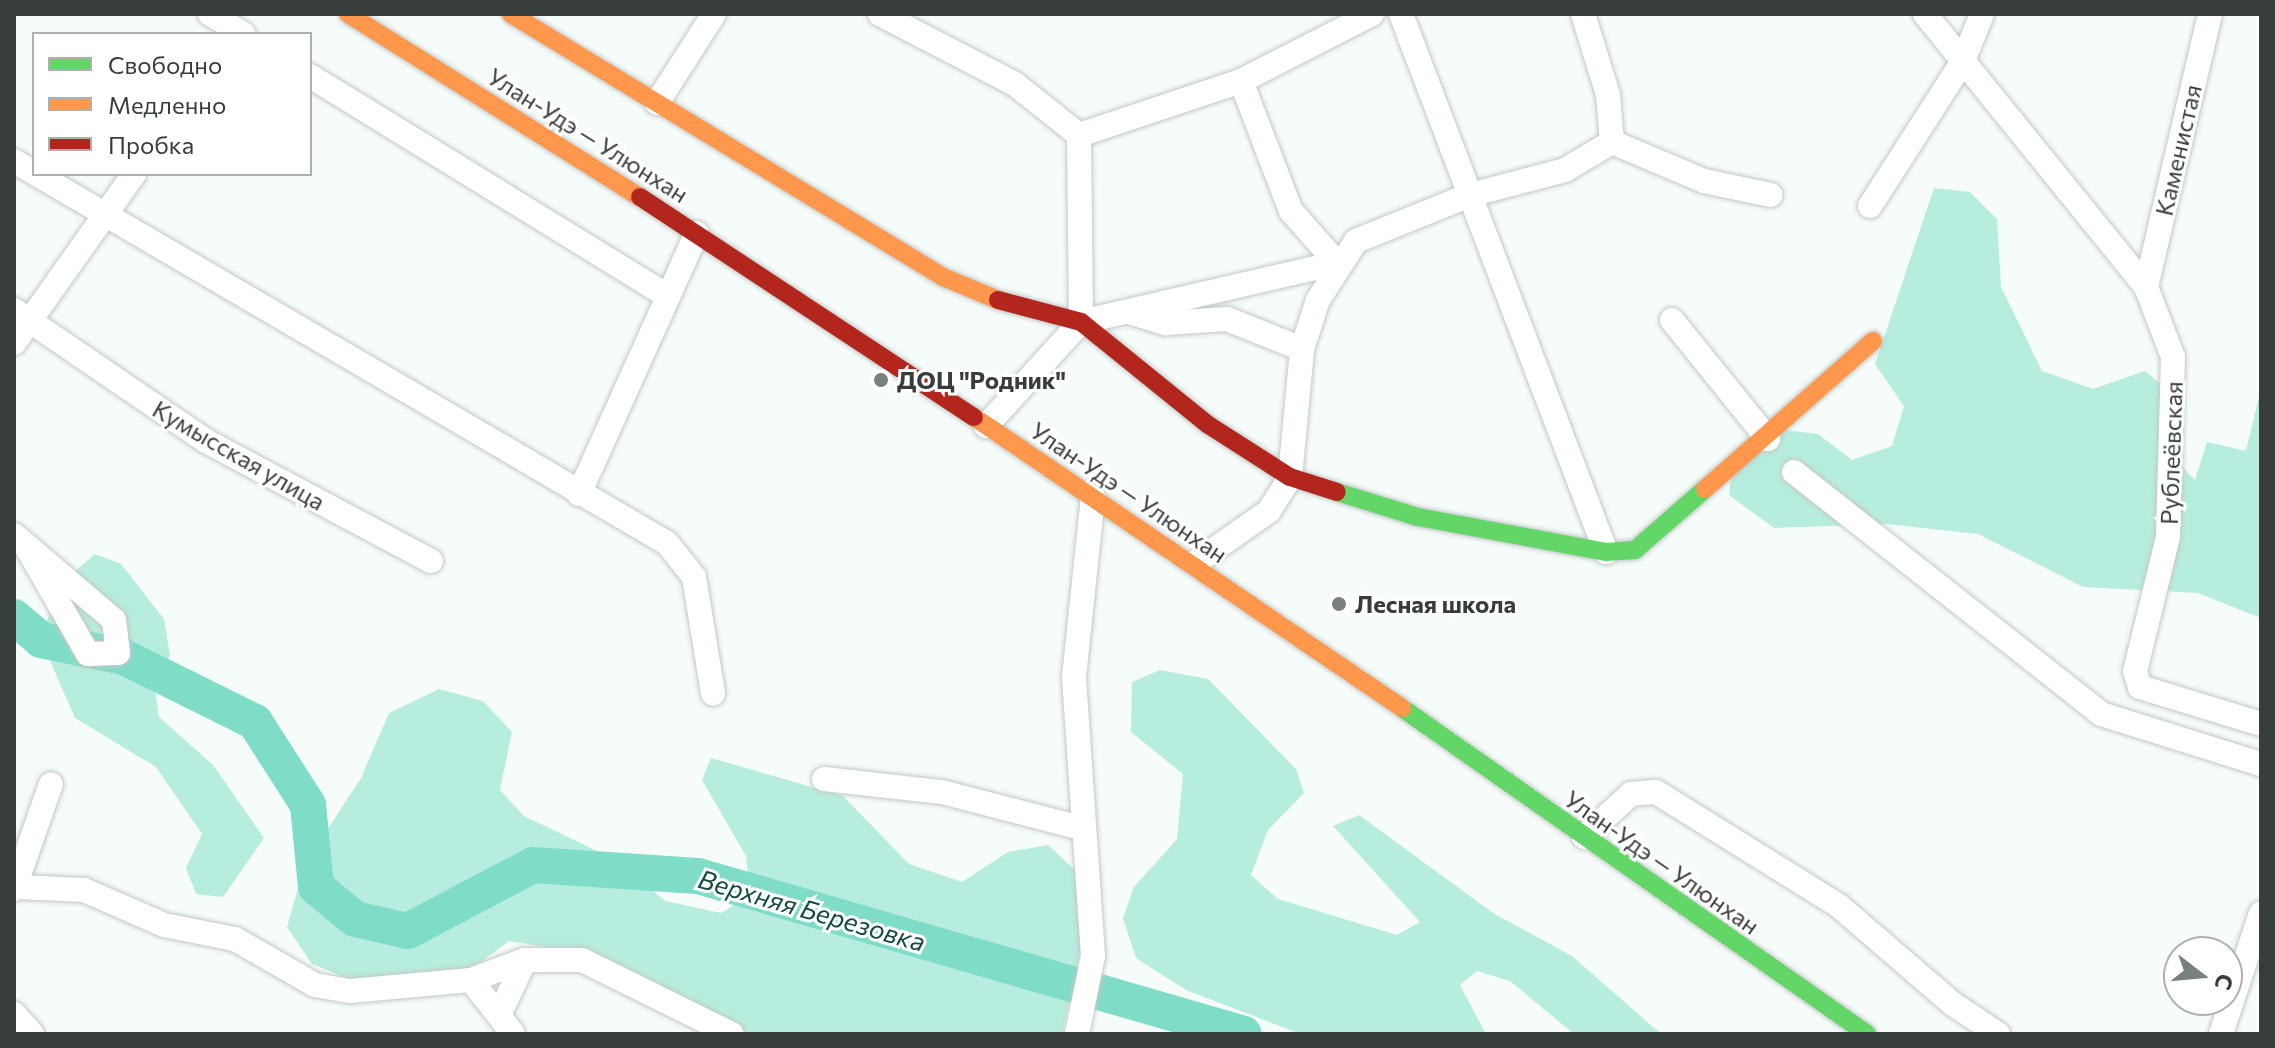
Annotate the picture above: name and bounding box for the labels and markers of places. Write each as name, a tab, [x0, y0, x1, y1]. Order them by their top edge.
place label: ДОЦ "Родник"	[897, 366, 1066, 394]
marker: ДОЦ "Родник"	[872, 371, 890, 389]
place label: Лесная школа	[1355, 590, 1516, 618]
marker: Лесная школа	[1330, 595, 1348, 613]

